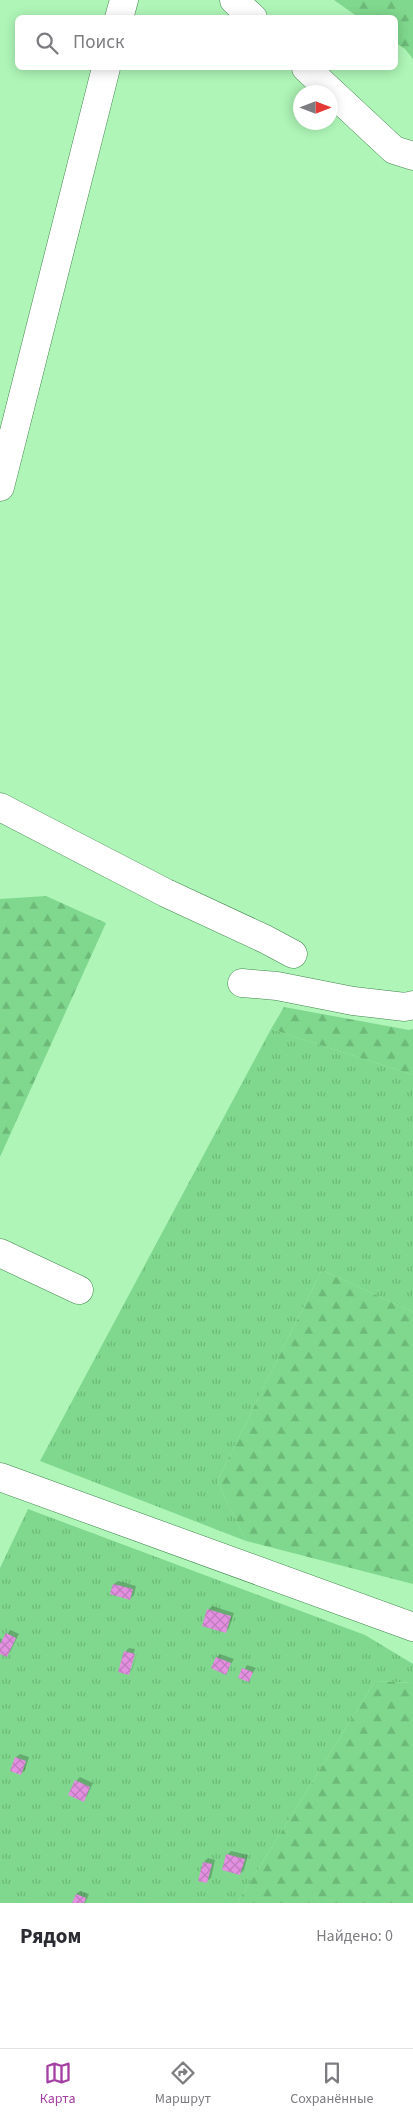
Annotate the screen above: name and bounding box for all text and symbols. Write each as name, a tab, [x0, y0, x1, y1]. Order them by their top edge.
search box	[15, 15, 398, 70]
icon: search	[33, 29, 61, 57]
text: Поиск	[73, 29, 124, 56]
north arrow	[293, 85, 338, 130]
text: Рядом	[20, 1921, 81, 1951]
text: Найдено: 0	[316, 1925, 393, 1947]
tab: Карта	[40, 2059, 76, 2109]
tab: Маршрут	[155, 2059, 211, 2109]
tab: Сохранённые	[290, 2059, 373, 2109]

